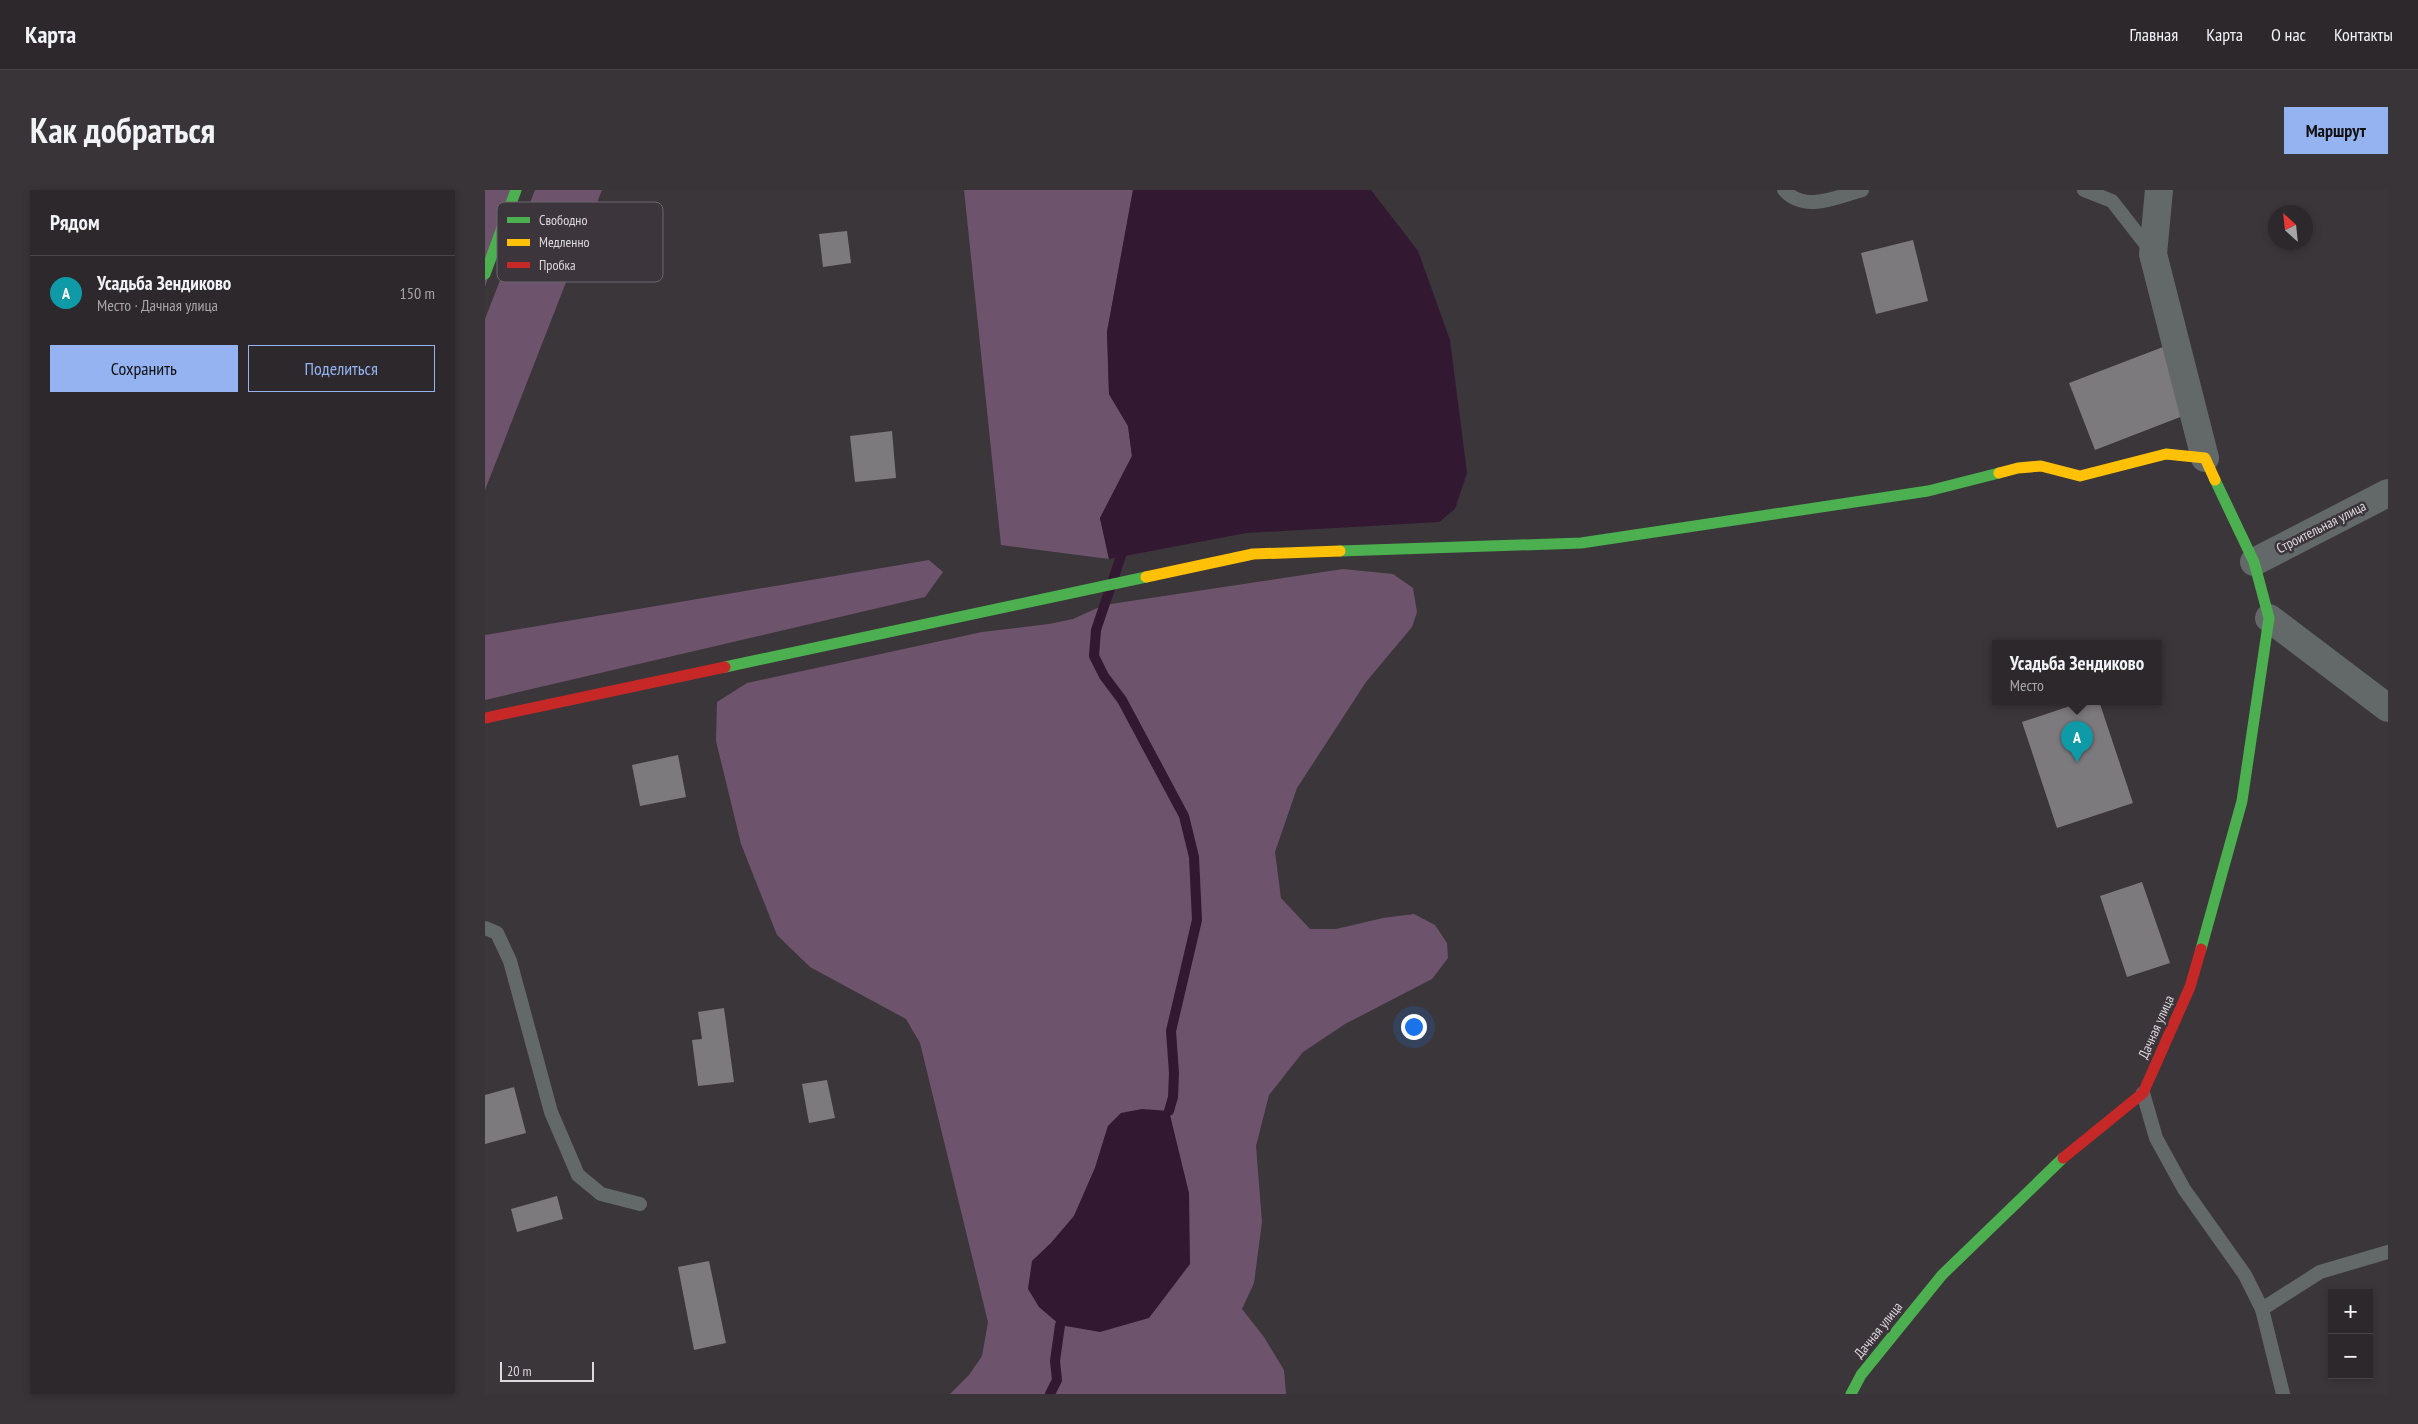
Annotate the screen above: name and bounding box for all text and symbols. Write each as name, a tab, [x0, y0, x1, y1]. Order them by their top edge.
text: Карта	[25, 19, 76, 50]
text: Главная	[2130, 23, 2178, 46]
text: Карта	[2206, 23, 2243, 46]
text: О нас	[2271, 23, 2306, 46]
text: Контакты	[2334, 23, 2393, 46]
text: Как добраться	[30, 107, 215, 153]
button: Маршрут	[2284, 107, 2388, 154]
legend	[497, 202, 663, 282]
north arrow	[2268, 205, 2313, 250]
text: Рядом	[50, 209, 100, 236]
text: Свободно	[539, 211, 587, 229]
text: Медленно	[539, 233, 590, 251]
text: Пробка	[539, 256, 576, 274]
text: Усадьба Зендиково	[97, 271, 231, 295]
text: A	[62, 283, 70, 303]
text: 150 m	[400, 283, 435, 303]
text: Место · Дачная улица	[97, 295, 218, 315]
button: Сохранить	[50, 345, 238, 392]
button: Поделиться	[248, 345, 435, 392]
street label: Строительная улица	[2273, 497, 2369, 557]
popup	[1992, 640, 2162, 705]
text: Усадьба Зендиково	[2010, 651, 2144, 675]
text: Место	[2010, 675, 2044, 695]
pin: A	[2061, 721, 2093, 762]
street label: Дачная улица	[2134, 993, 2178, 1061]
your location	[1401, 1014, 1427, 1040]
map controls	[2328, 1289, 2373, 1379]
button: +	[2328, 1289, 2373, 1334]
street label: Дачная улица	[1850, 1298, 1906, 1362]
button: −	[2328, 1334, 2373, 1379]
scale bar	[500, 1359, 594, 1382]
text: 20 m	[507, 1362, 532, 1380]

